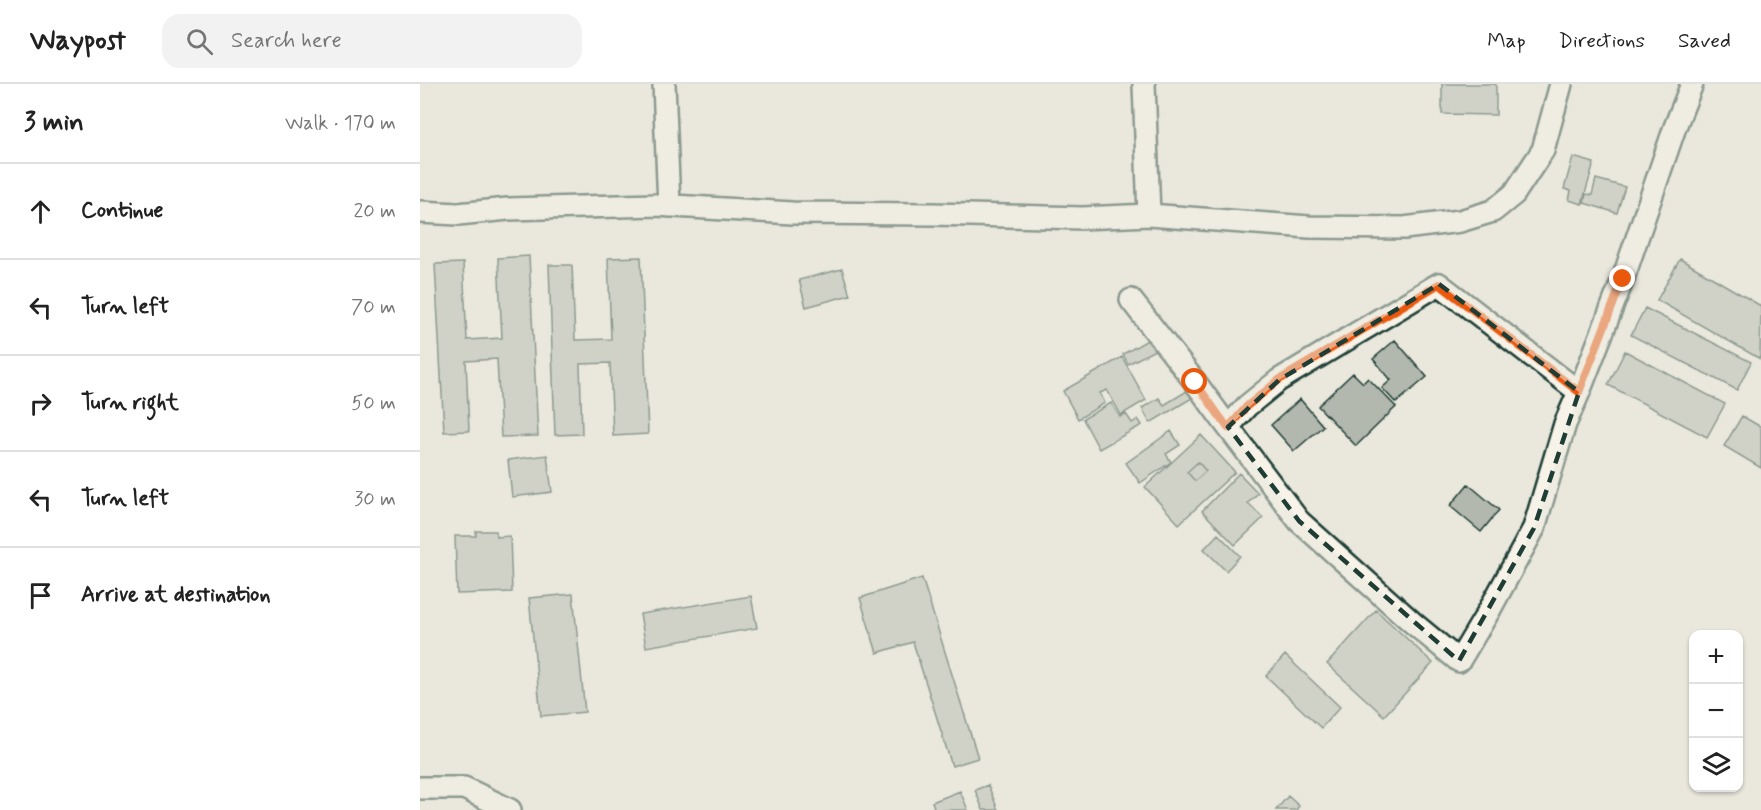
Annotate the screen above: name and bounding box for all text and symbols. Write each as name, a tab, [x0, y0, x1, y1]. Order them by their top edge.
search box	[162, 14, 582, 68]
text: Waypost	[30, 23, 126, 60]
icon: search	[183, 25, 216, 58]
text: Search here	[231, 27, 342, 55]
text: Map	[1487, 27, 1526, 55]
text: Directions	[1559, 27, 1645, 55]
text: Saved	[1678, 27, 1731, 55]
text: 3 min	[24, 106, 84, 140]
text: Walk · 170 m	[285, 110, 396, 137]
icon: ahead	[24, 195, 57, 228]
text: Continue	[81, 197, 163, 225]
text: 20 m	[353, 198, 396, 225]
route end	[1609, 265, 1635, 291]
icon: left	[24, 291, 57, 324]
text: Turn left	[81, 293, 169, 321]
text: 70 m	[351, 294, 396, 321]
route start	[1181, 368, 1207, 394]
icon: right	[24, 387, 57, 420]
text: Turn right	[81, 389, 179, 417]
text: 50 m	[351, 390, 396, 417]
icon: left	[24, 483, 57, 516]
text: Turn left	[81, 485, 169, 513]
text: 30 m	[354, 486, 396, 513]
icon: arrive	[24, 579, 57, 612]
text: Arrive at destination	[81, 581, 271, 609]
map controls	[1689, 630, 1743, 792]
button: +	[1689, 630, 1743, 684]
button: −	[1689, 684, 1743, 738]
button: layers	[1689, 738, 1743, 792]

